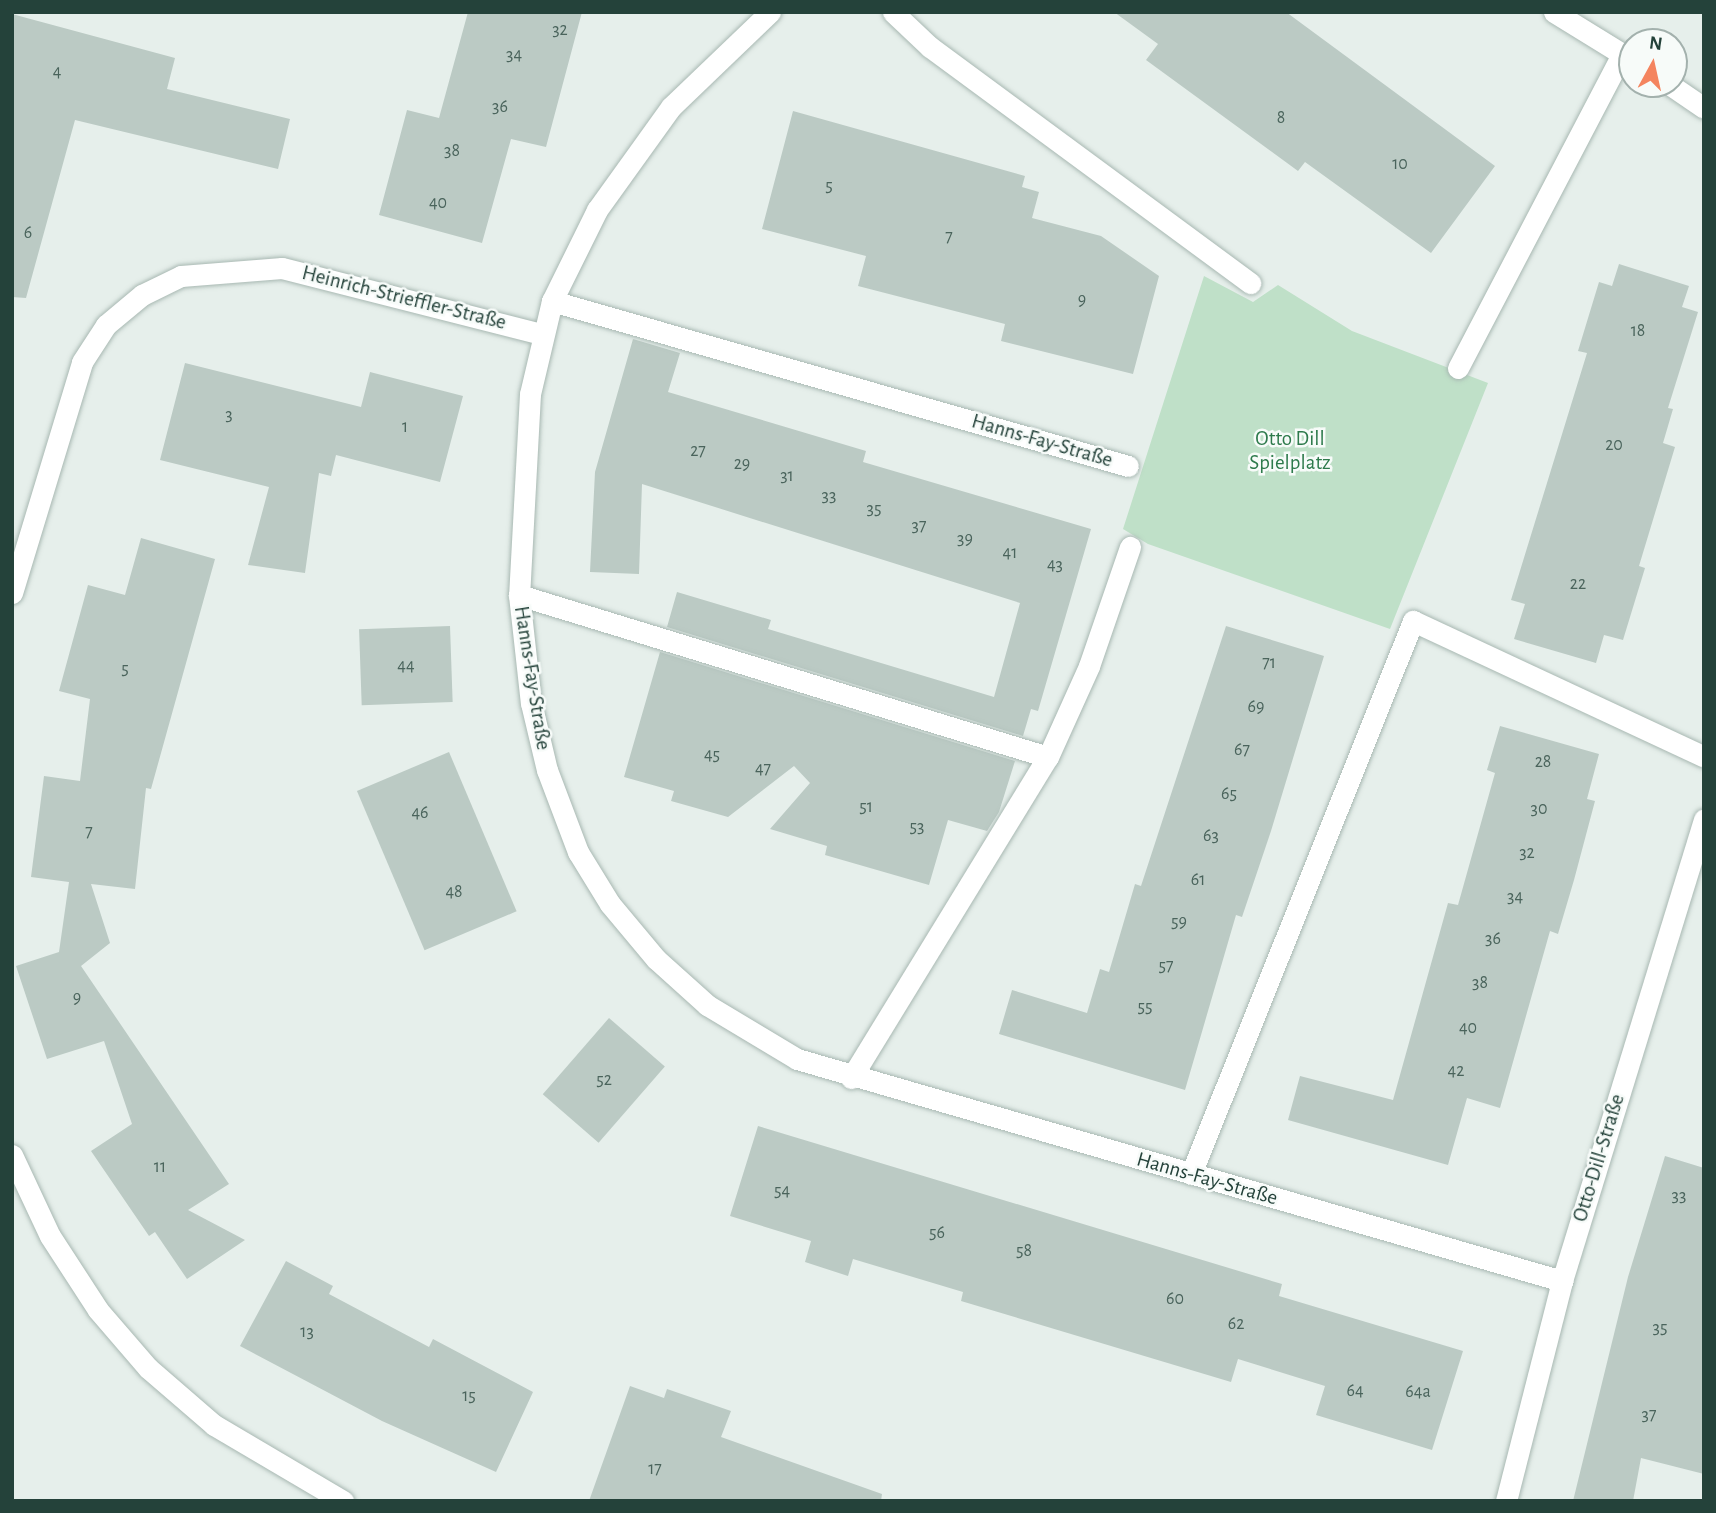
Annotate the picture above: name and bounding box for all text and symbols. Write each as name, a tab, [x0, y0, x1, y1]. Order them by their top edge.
house number: 32	[552, 19, 568, 41]
north arrow	[1618, 28, 1688, 98]
text: N	[1648, 33, 1664, 54]
house number: 34	[506, 44, 522, 66]
house number: 4	[53, 61, 61, 83]
house number: 36	[492, 96, 508, 118]
house number: 8	[1277, 107, 1285, 129]
house number: 38	[444, 140, 460, 162]
house number: 10	[1392, 153, 1408, 175]
house number: 5	[825, 175, 833, 197]
house number: 40	[429, 192, 447, 214]
house number: 6	[24, 222, 32, 244]
house number: 7	[945, 226, 953, 248]
street label: Heinrich-Strieffler-Straße	[299, 260, 509, 336]
house number: 9	[1078, 289, 1086, 311]
house number: 18	[1631, 320, 1645, 342]
house number: 3	[225, 404, 233, 426]
street label: Hanns-Fay-Straße	[969, 409, 1115, 473]
house number: 1	[402, 416, 408, 438]
park label: Otto Dill Spielplatz	[1249, 426, 1331, 476]
house number: 20	[1605, 434, 1623, 456]
house number: 27	[690, 440, 706, 462]
house number: 29	[734, 453, 750, 475]
house number: 31	[780, 465, 794, 487]
house number: 33	[822, 485, 836, 507]
house number: 35	[867, 498, 881, 520]
house number: 37	[912, 515, 926, 537]
house number: 39	[957, 528, 973, 550]
house number: 41	[1003, 542, 1017, 564]
house number: 43	[1047, 554, 1063, 576]
house number: 22	[1570, 573, 1586, 595]
street label: Hanns-Fay-Straße	[508, 604, 556, 752]
house number: 71	[1262, 652, 1276, 674]
house number: 44	[397, 655, 415, 677]
house number: 5	[121, 658, 129, 680]
house number: 69	[1248, 696, 1264, 718]
house number: 67	[1234, 739, 1250, 761]
house number: 45	[704, 744, 720, 766]
house number: 28	[1535, 751, 1551, 773]
house number: 47	[755, 758, 771, 780]
house number: 65	[1221, 783, 1237, 805]
house number: 51	[859, 796, 873, 818]
house number: 30	[1531, 798, 1547, 820]
house number: 46	[411, 802, 429, 824]
house number: 53	[910, 816, 924, 838]
house number: 7	[85, 821, 93, 843]
house number: 63	[1203, 825, 1219, 847]
house number: 32	[1519, 842, 1535, 864]
house number: 61	[1191, 869, 1205, 891]
house number: 48	[445, 881, 463, 903]
house number: 34	[1507, 886, 1523, 908]
house number: 59	[1171, 911, 1187, 933]
house number: 36	[1485, 928, 1501, 950]
house number: 57	[1158, 955, 1174, 977]
house number: 38	[1472, 972, 1488, 994]
house number: 9	[73, 987, 81, 1009]
house number: 55	[1137, 996, 1153, 1018]
house number: 40	[1459, 1017, 1477, 1039]
house number: 42	[1448, 1060, 1464, 1082]
house number: 52	[596, 1069, 612, 1091]
street label: Otto-Dill-Straße	[1568, 1091, 1630, 1225]
street label: Hanns-Fay-Straße	[1134, 1147, 1280, 1211]
house number: 11	[154, 1156, 166, 1178]
house number: 54	[774, 1180, 790, 1202]
house number: 33	[1672, 1185, 1686, 1207]
house number: 56	[929, 1222, 945, 1244]
house number: 58	[1016, 1240, 1032, 1262]
house number: 60	[1166, 1288, 1184, 1310]
house number: 62	[1228, 1313, 1244, 1335]
house number: 35	[1653, 1317, 1667, 1339]
house number: 13	[300, 1321, 314, 1343]
house number: 64	[1346, 1380, 1364, 1402]
house number: 64a	[1405, 1381, 1431, 1403]
house number: 15	[462, 1385, 476, 1407]
house number: 37	[1642, 1404, 1656, 1426]
house number: 17	[648, 1458, 662, 1480]

